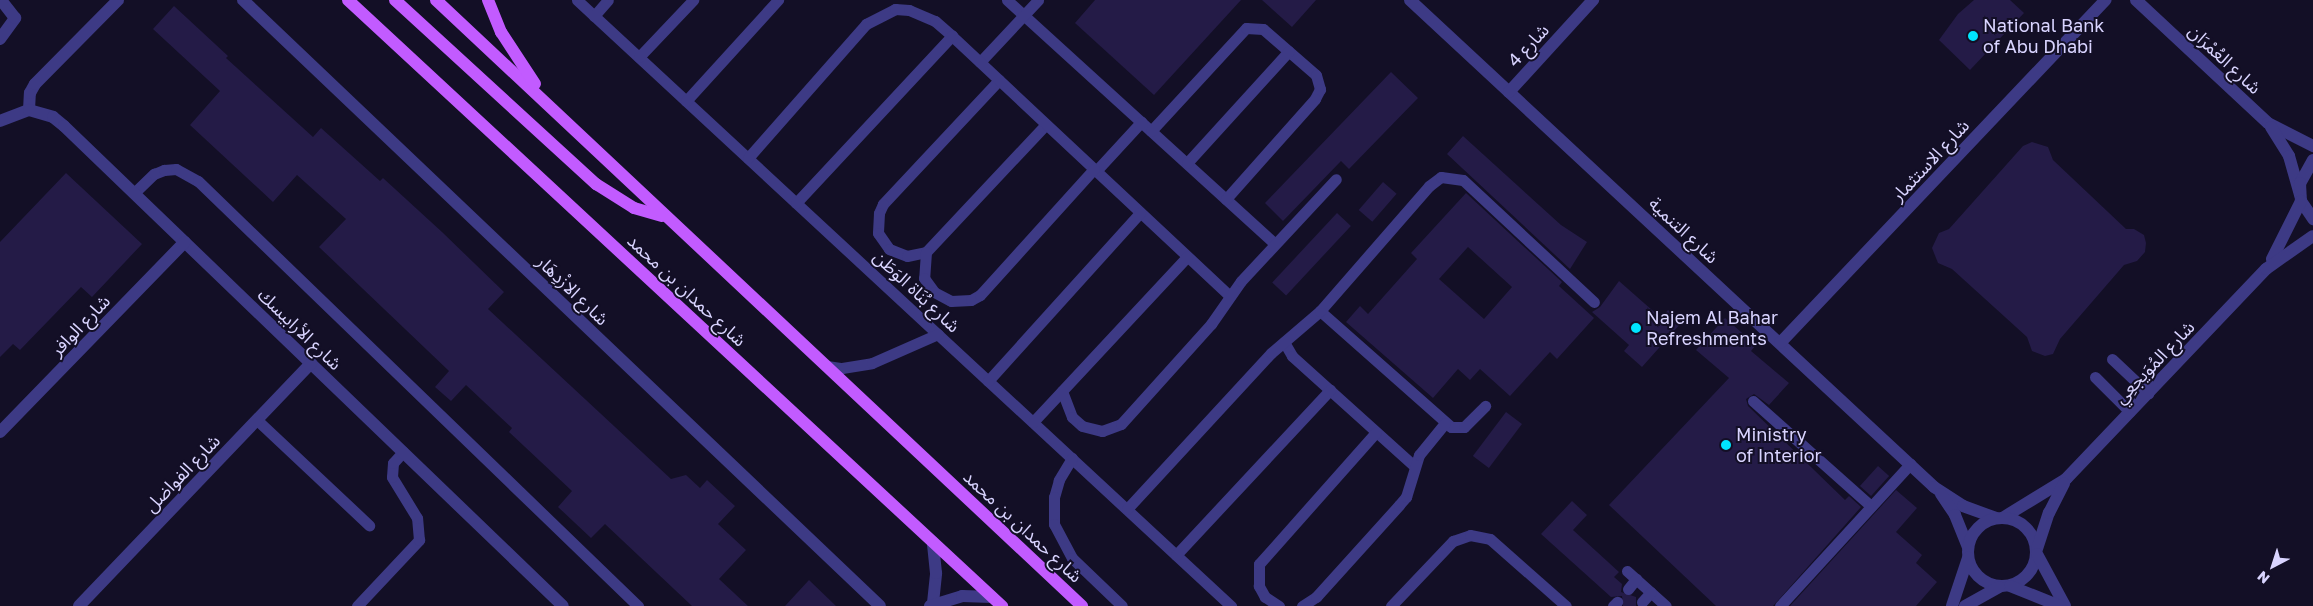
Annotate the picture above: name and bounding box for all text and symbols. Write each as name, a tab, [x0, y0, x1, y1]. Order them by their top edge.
place label: National Bank of Abu Dhabi	[1983, 15, 2104, 58]
street label: شارع 4	[1503, 19, 1553, 71]
street label: شارع العُمْرَان	[2184, 20, 2266, 98]
marker: National Bank of Abu Dhabi	[1967, 30, 1979, 42]
street label: شارع الاستثمار	[1887, 115, 1973, 205]
street label: شارع التنمية	[1645, 192, 1723, 268]
street label: شارع حمدان بن محمد	[623, 229, 751, 351]
street label: شارع بُنَاة الوَطَن	[869, 245, 965, 337]
street label: شارع الازْدِهَار	[533, 251, 613, 329]
street label: شارع الأرابيسك	[254, 284, 346, 374]
street label: شارع الوافر	[46, 290, 114, 360]
place label: Najem Al Bahar Refreshments	[1646, 307, 1778, 350]
street label: شارع المُوَيجعِي	[2109, 316, 2199, 408]
marker: Najem Al Bahar Refreshments	[1630, 322, 1642, 334]
place label: Ministry of Interior	[1736, 424, 1822, 466]
street label: شارع الفواضل	[140, 430, 224, 516]
marker: Ministry of Interior	[1720, 439, 1732, 451]
street label: شارع حمدان بن محمد	[959, 465, 1087, 587]
north arrow	[2248, 541, 2298, 591]
text: N	[2254, 568, 2273, 588]

